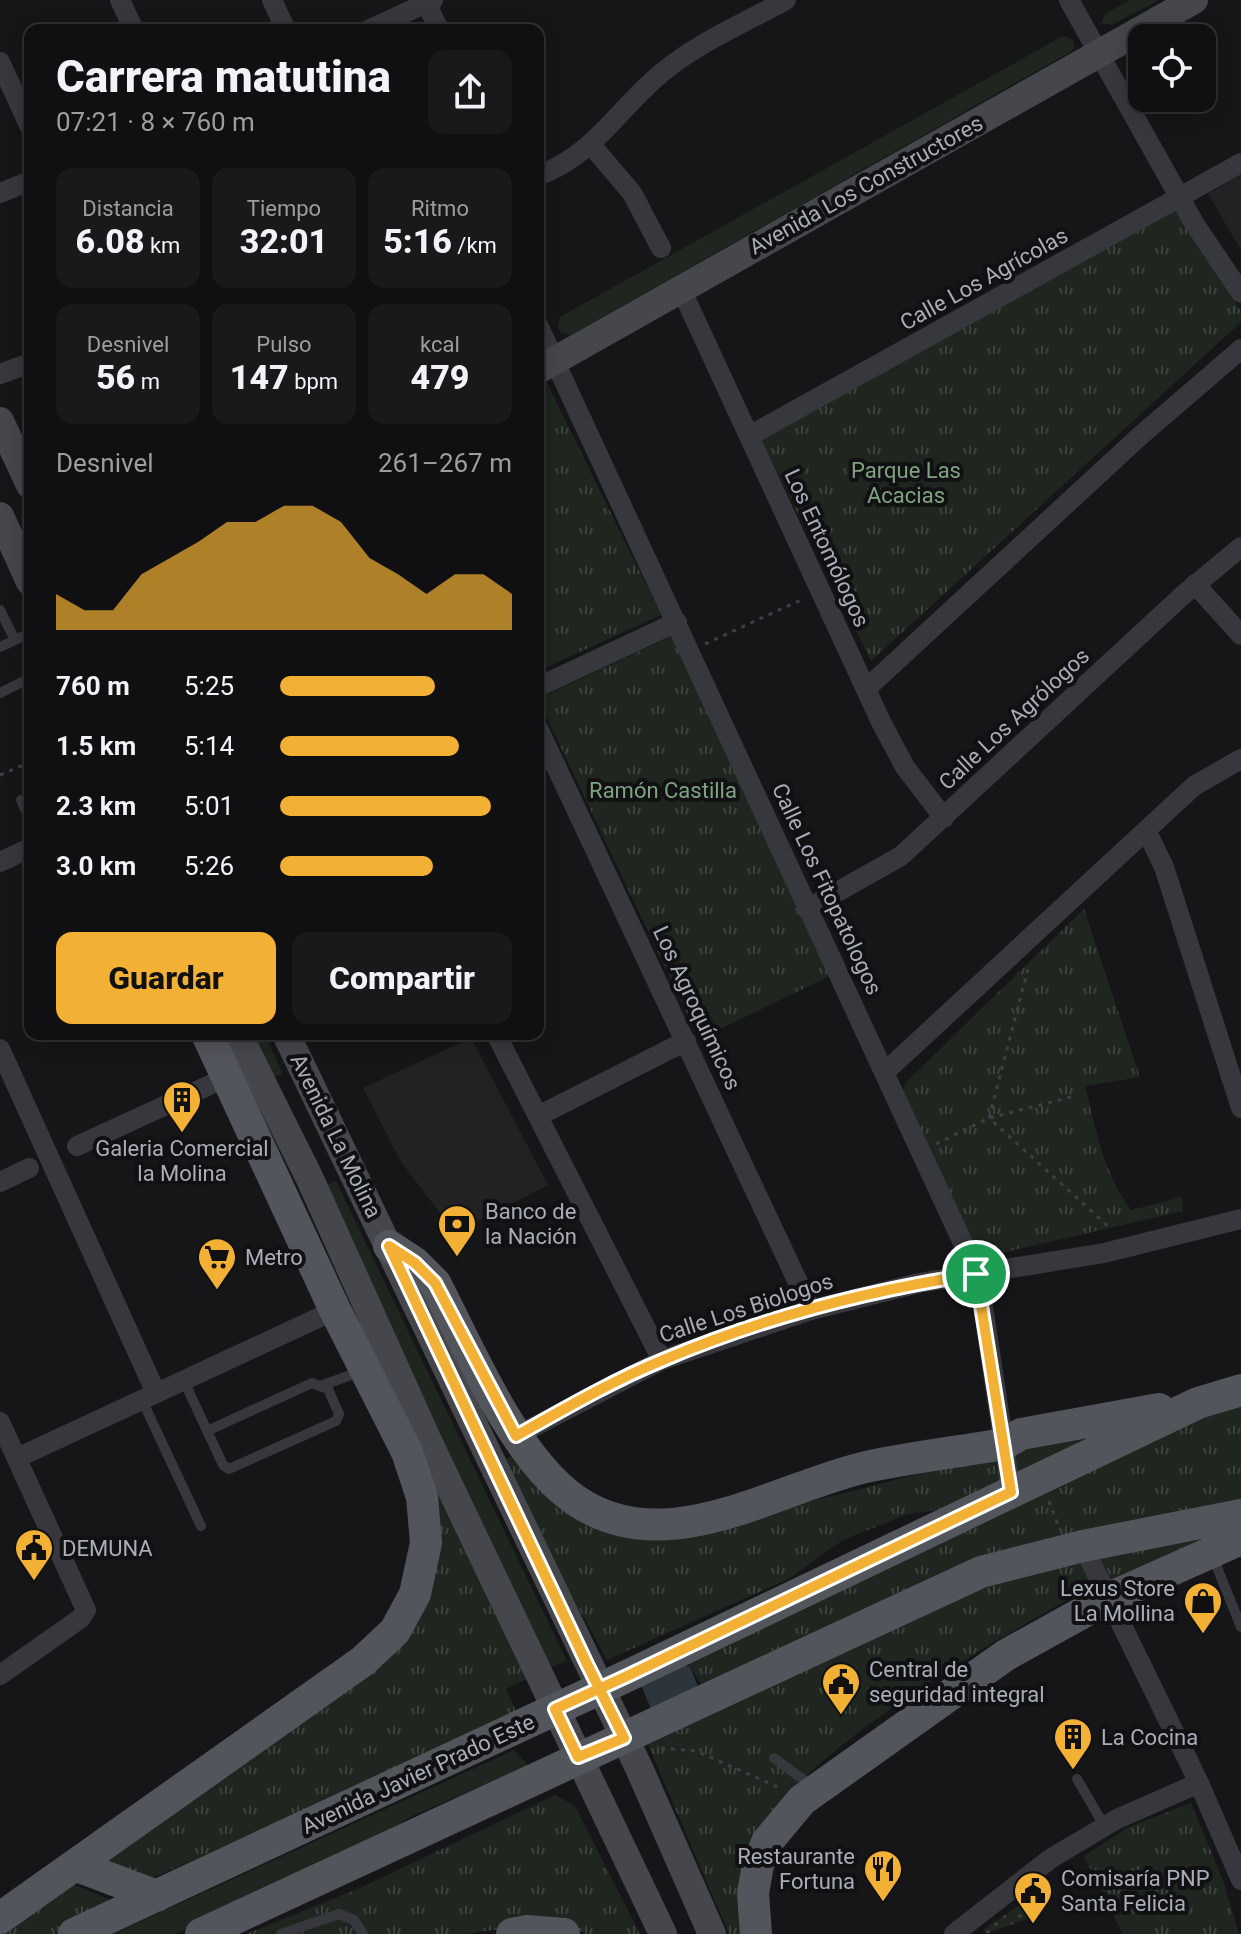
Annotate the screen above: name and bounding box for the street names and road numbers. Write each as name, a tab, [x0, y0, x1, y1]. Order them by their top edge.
street label: Avenida Los Constructores	[745, 110, 987, 260]
street label: Calle Los Agrícolas	[896, 223, 1072, 335]
street label: Los Entomólogos	[779, 465, 875, 631]
street label: Calle Los Agrólogos	[934, 643, 1094, 795]
street label: Calle Los Fitopatologos	[767, 779, 887, 999]
street label: Los Agroquímicos	[648, 922, 746, 1094]
street label: Avenida La Molina	[285, 1050, 387, 1222]
street label: Calle Los Biologos	[656, 1268, 836, 1348]
street label: Avenida Javier Prado Este	[298, 1709, 538, 1839]

